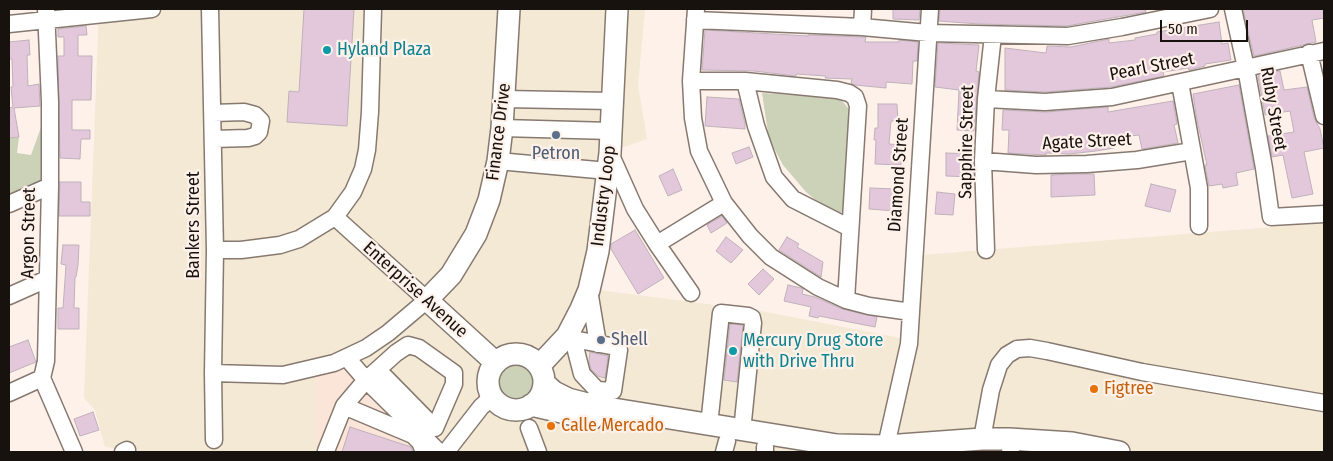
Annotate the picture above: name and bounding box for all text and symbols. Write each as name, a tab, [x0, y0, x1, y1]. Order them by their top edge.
scale bar	[1163, 10, 1250, 42]
text: 50 m	[1168, 20, 1198, 38]
place label: Hyland Plaza	[337, 39, 431, 61]
marker: Hyland Plaza	[321, 44, 333, 56]
street label: Pearl Street	[1108, 48, 1196, 86]
street label: Ruby Street	[1255, 65, 1291, 153]
street label: Finance Drive	[482, 82, 516, 182]
street label: Sapphire Street	[955, 85, 979, 199]
street label: Diamond Street	[884, 117, 914, 233]
marker: Petron	[550, 129, 562, 141]
street label: Agate Street	[1042, 129, 1132, 155]
place label: Petron	[532, 143, 580, 165]
street label: Industry Loop	[587, 144, 621, 248]
street label: Bankers Street	[183, 171, 205, 279]
street label: Argon Street	[17, 187, 41, 279]
street label: Enterprise Avenue	[358, 237, 472, 343]
place label: Shell	[611, 329, 648, 351]
place label: Mercury Drug Store with Drive Thru	[743, 330, 884, 372]
marker: Shell	[595, 334, 607, 346]
marker: Mercury Drug Store with Drive Thru	[727, 345, 739, 357]
place label: Figtree	[1104, 378, 1154, 400]
marker: Figtree	[1088, 383, 1100, 395]
place label: Calle Mercado	[561, 415, 664, 437]
marker: Calle Mercado	[545, 420, 557, 432]

